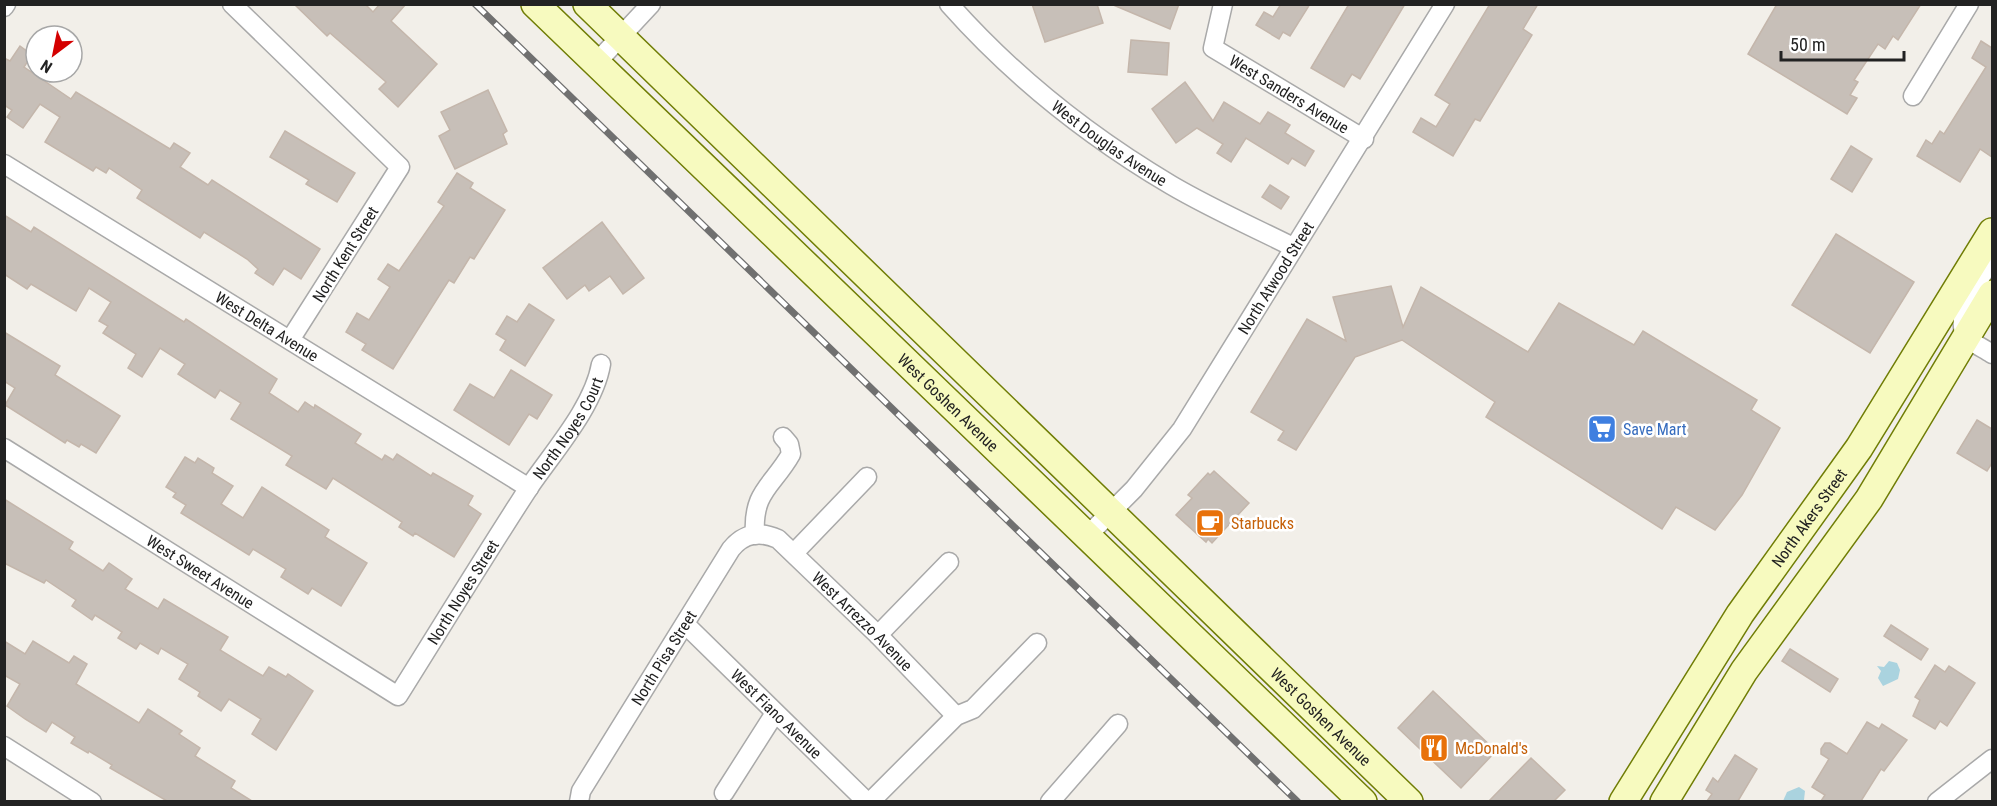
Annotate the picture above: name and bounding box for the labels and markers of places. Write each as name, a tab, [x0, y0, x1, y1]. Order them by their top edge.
supermarket icon: Save Mart	[1586, 413, 1618, 445]
place label: Save Mart	[1623, 420, 1687, 439]
cafe icon: Starbucks	[1194, 507, 1226, 539]
place label: Starbucks	[1231, 514, 1294, 533]
restaurant icon: McDonald's	[1418, 732, 1450, 764]
place label: McDonald's	[1455, 739, 1528, 758]

